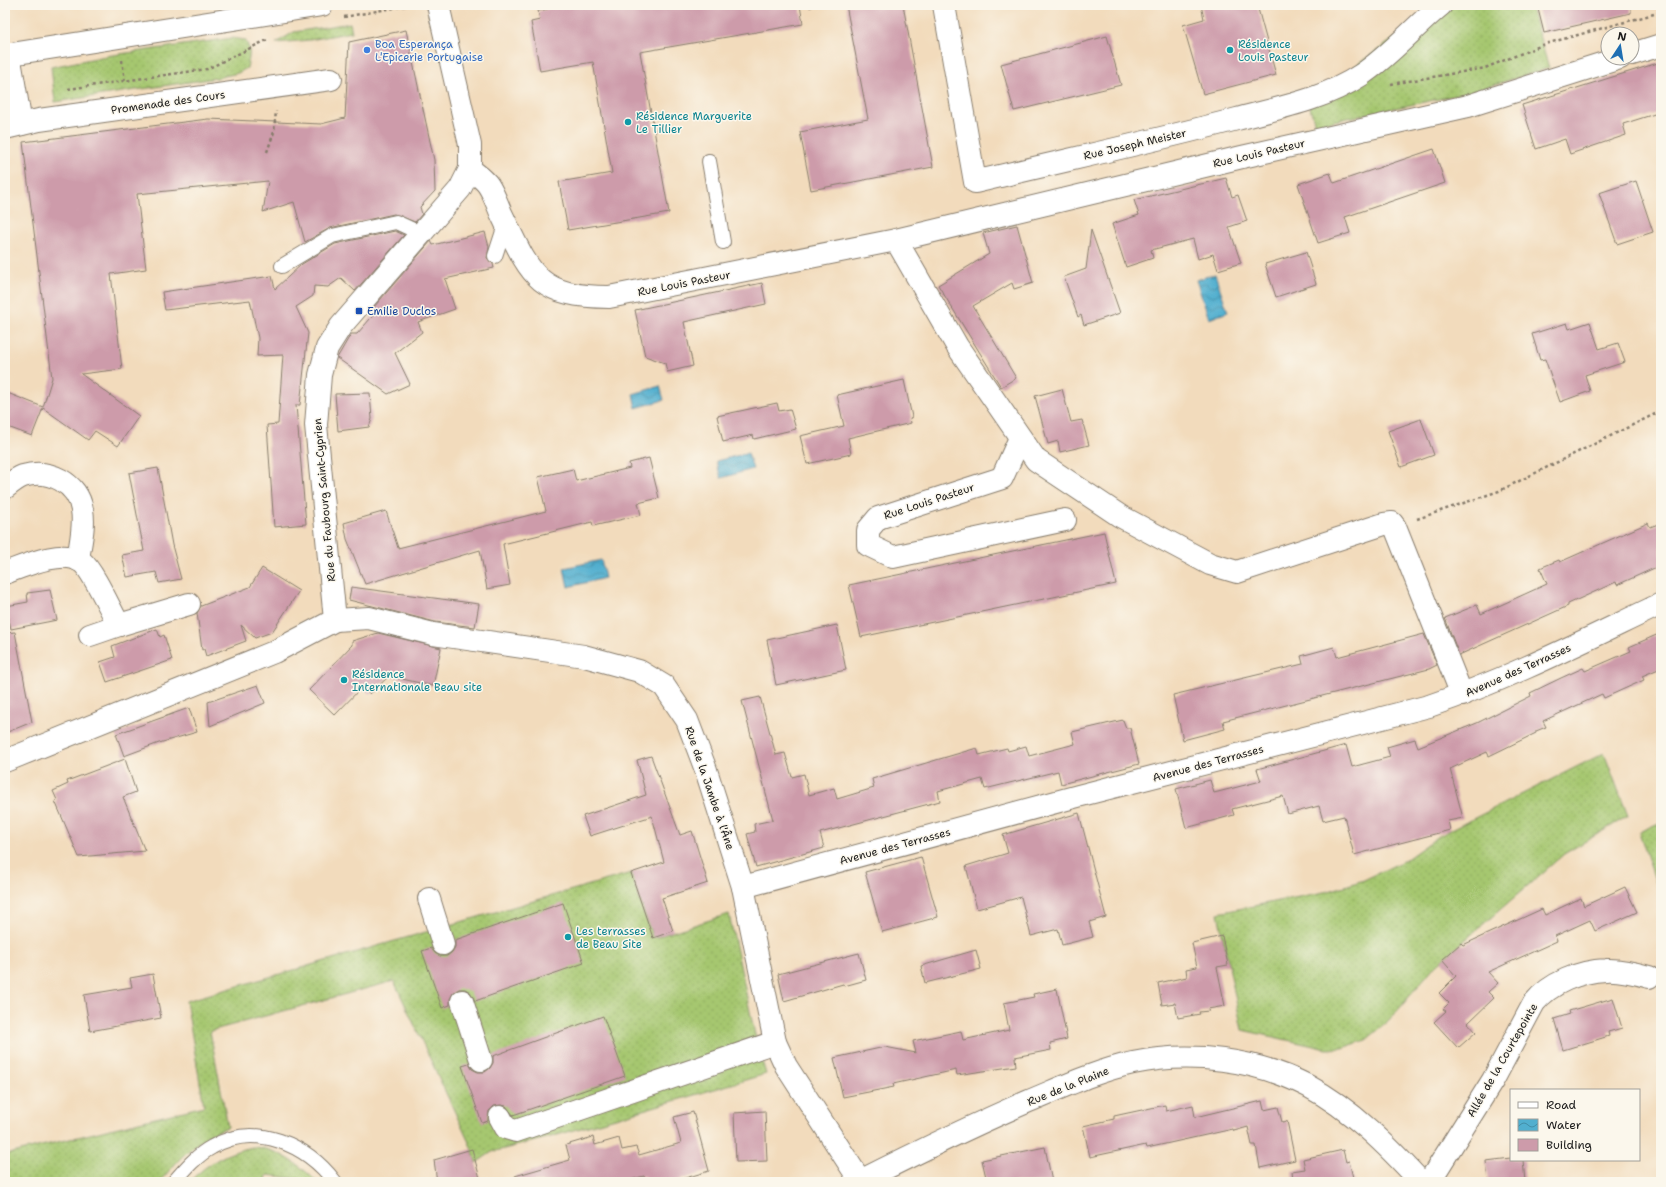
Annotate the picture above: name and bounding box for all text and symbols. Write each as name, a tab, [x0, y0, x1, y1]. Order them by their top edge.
north arrow	[1600, 26, 1640, 66]
text: N	[1616, 28, 1628, 45]
place label: Boa Esperança L'Epicerie Portugaise	[375, 37, 483, 65]
place label: Résidence Louis Pasteur	[1238, 37, 1309, 65]
marker: Boa Esperança L'Epicerie Portugaise	[362, 45, 372, 55]
marker: Résidence Louis Pasteur	[1225, 45, 1235, 55]
street label: Promenade des Cours	[110, 87, 226, 118]
place label: Résidence Marguerite Le Tillier	[636, 109, 752, 137]
marker: Résidence Marguerite Le Tillier	[623, 117, 633, 127]
street label: Rue Joseph Meister	[1082, 125, 1188, 164]
street label: Rue Louis Pasteur	[1211, 136, 1307, 171]
street label: Rue Louis Pasteur	[636, 267, 732, 300]
place label: Emilie Duclos	[367, 304, 436, 319]
marker: Emilie Duclos	[354, 306, 364, 316]
street label: Rue du Faubourg Saint-Cyprien	[310, 417, 339, 582]
street label: Rue Louis Pasteur	[882, 480, 976, 523]
street label: Avenue des Terrasses	[1463, 640, 1573, 701]
place label: Résidence Internationale Beau site	[352, 667, 482, 695]
marker: Résidence Internationale Beau site	[339, 675, 349, 685]
street label: Rue de la Jambe à l'Âne	[681, 724, 739, 852]
street label: Avenue des Terrasses	[1151, 741, 1265, 786]
street label: Avenue des Terrasses	[838, 824, 952, 869]
place label: Les terrasses de Beau Site	[576, 924, 646, 952]
marker: Les terrasses de Beau Site	[563, 932, 573, 942]
street label: Allée de la Courtepointe	[1464, 1001, 1541, 1120]
street label: Rue de la Plaine	[1025, 1063, 1111, 1110]
legend	[1510, 1089, 1640, 1161]
text: Road	[1546, 1097, 1577, 1113]
text: Water	[1546, 1117, 1582, 1133]
text: Building	[1546, 1137, 1592, 1153]

